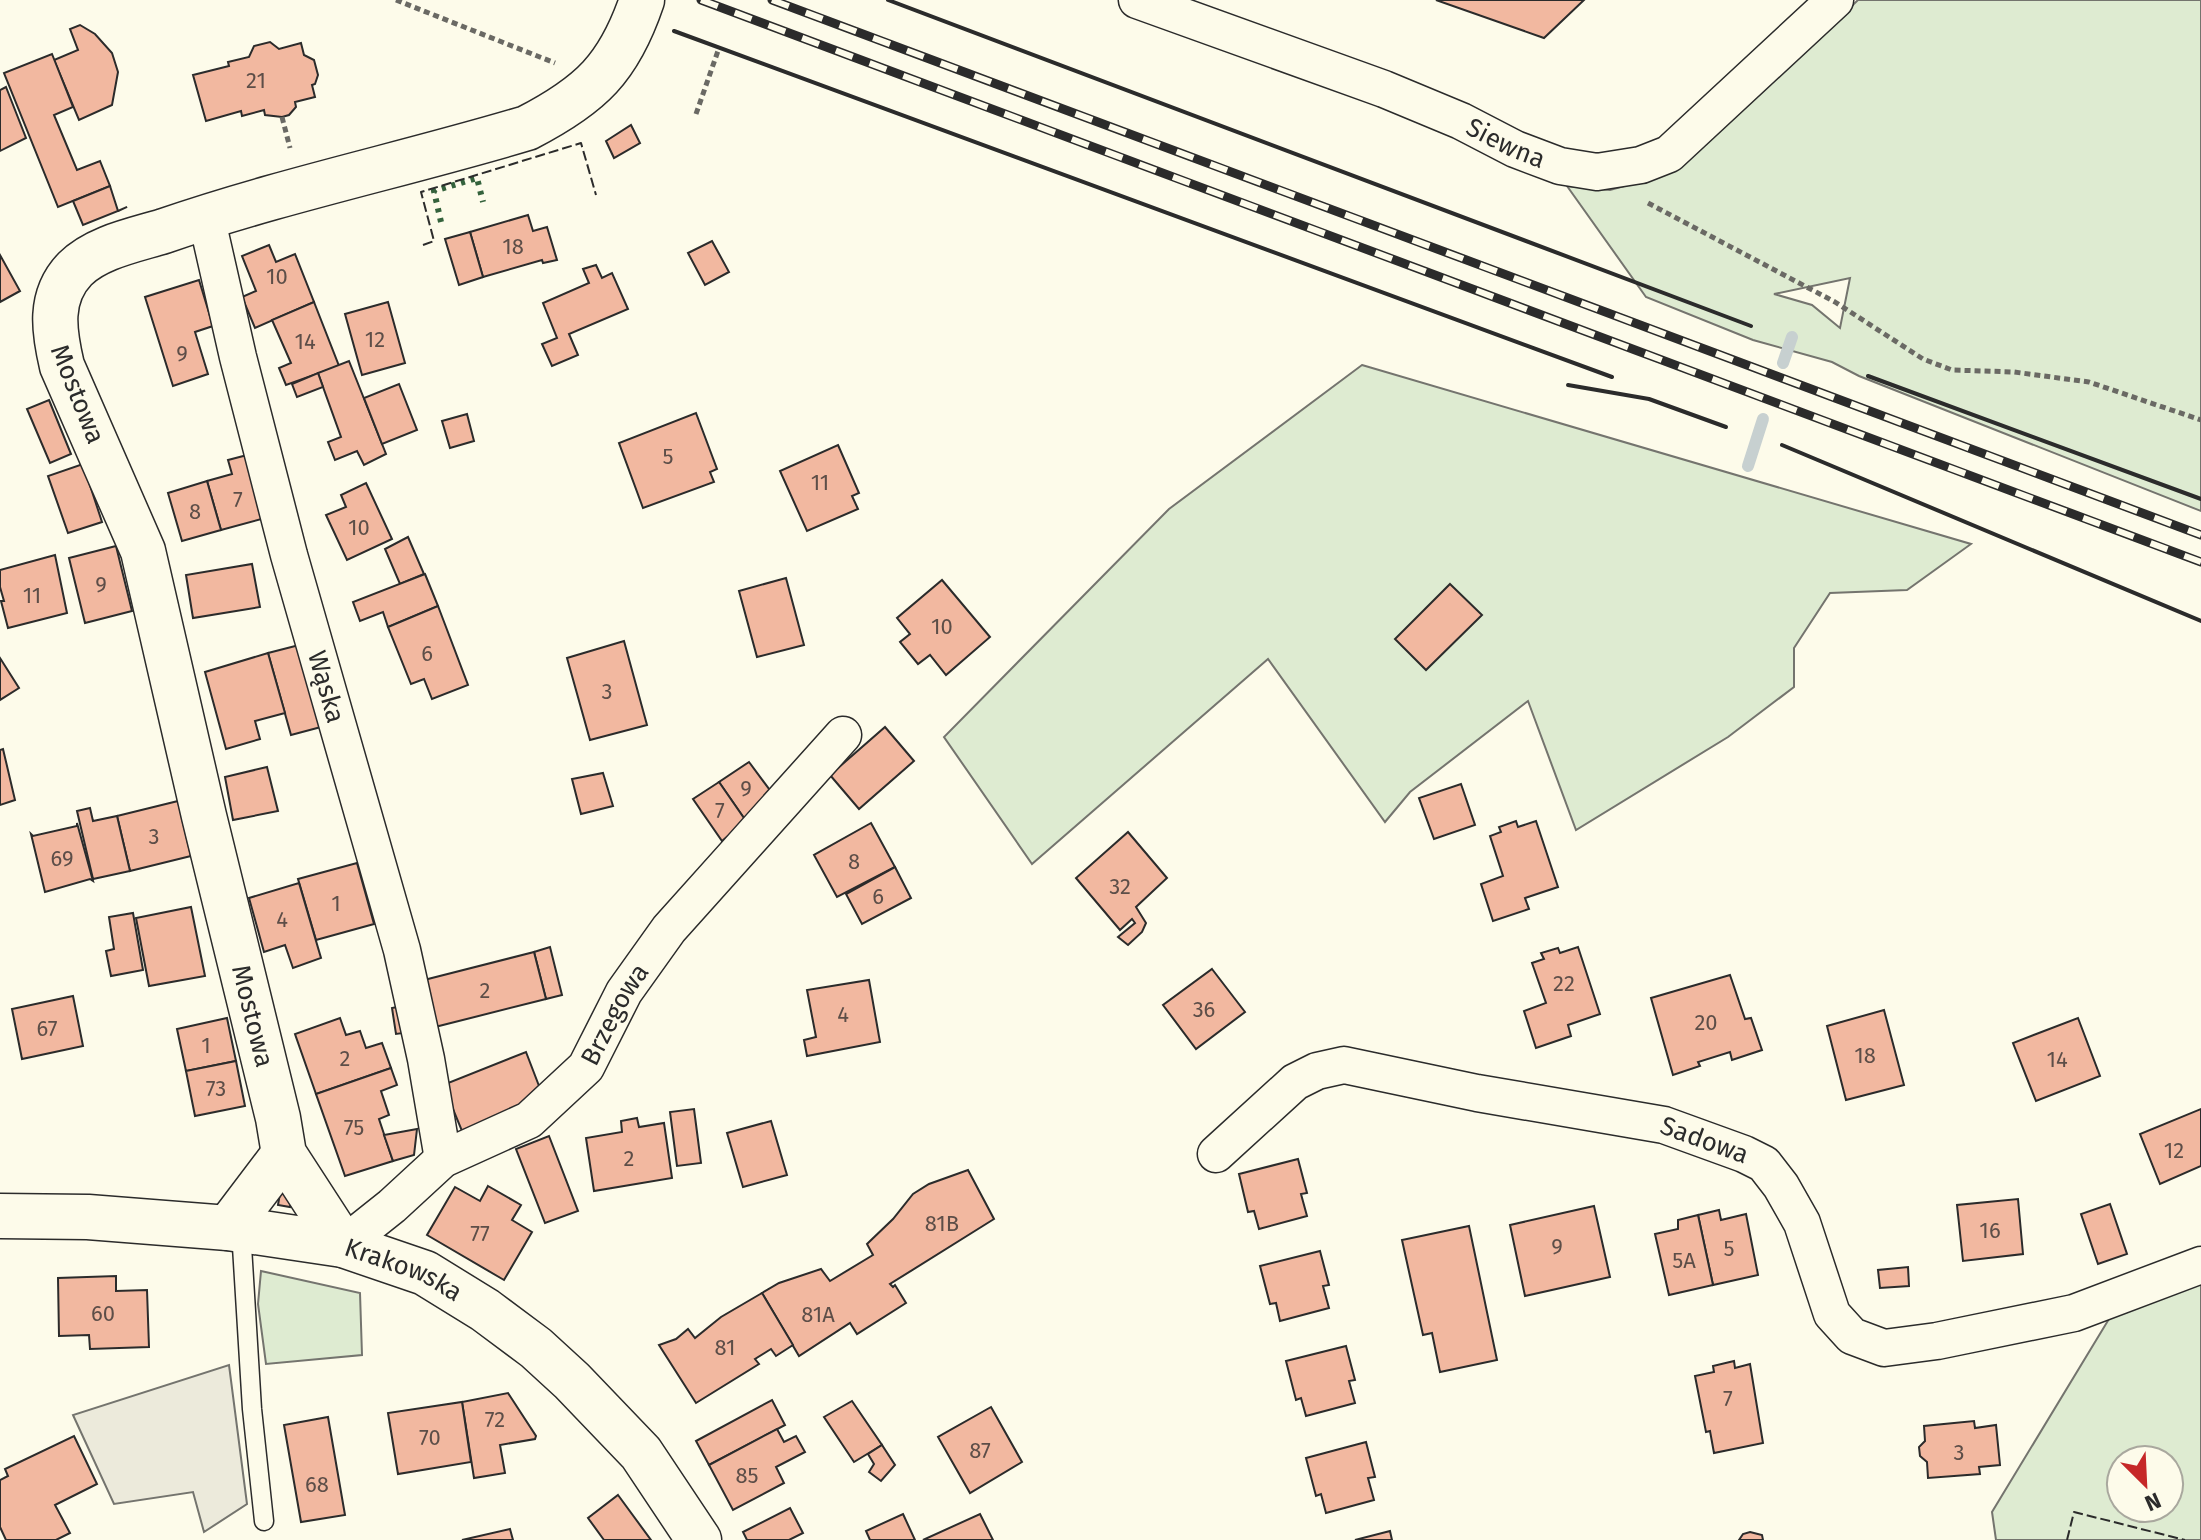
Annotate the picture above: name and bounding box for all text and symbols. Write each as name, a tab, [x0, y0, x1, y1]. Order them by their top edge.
house number: 21	[246, 67, 266, 94]
street label: Siewna	[1461, 111, 1549, 175]
house number: 18	[502, 233, 524, 260]
house number: 10	[266, 263, 288, 290]
house number: 12	[365, 326, 385, 353]
house number: 14	[294, 328, 316, 355]
street label: Mostowa	[44, 340, 111, 448]
house number: 9	[176, 340, 188, 367]
house number: 5	[662, 443, 674, 470]
house number: 11	[811, 469, 829, 496]
house number: 7	[233, 486, 243, 513]
house number: 8	[189, 498, 201, 525]
house number: 10	[348, 514, 370, 541]
house number: 9	[95, 571, 107, 598]
house number: 11	[23, 582, 41, 609]
house number: 10	[931, 613, 953, 640]
house number: 6	[421, 640, 433, 667]
street label: Wąska	[301, 647, 351, 727]
house number: 3	[602, 678, 612, 705]
house number: 9	[740, 775, 752, 802]
house number: 7	[715, 797, 725, 824]
house number: 3	[149, 823, 159, 850]
house number: 69	[51, 845, 73, 872]
house number: 8	[848, 848, 860, 875]
house number: 32	[1109, 873, 1131, 900]
house number: 6	[872, 883, 884, 910]
house number: 1	[331, 890, 341, 917]
house number: 4	[276, 906, 288, 933]
street label: Brzegowa	[574, 958, 655, 1071]
street label: Mostowa	[225, 962, 280, 1070]
house number: 22	[1553, 970, 1575, 997]
house number: 2	[480, 977, 490, 1004]
house number: 36	[1193, 996, 1215, 1023]
house number: 4	[837, 1001, 849, 1028]
house number: 20	[1694, 1009, 1718, 1036]
house number: 67	[37, 1015, 58, 1042]
house number: 1	[201, 1032, 211, 1059]
house number: 18	[1854, 1042, 1876, 1069]
house number: 2	[340, 1045, 350, 1072]
house number: 14	[2046, 1046, 2068, 1073]
house number: 73	[206, 1075, 226, 1102]
street label: Sadowa	[1656, 1110, 1753, 1170]
house number: 75	[344, 1114, 364, 1141]
house number: 12	[2164, 1137, 2184, 1164]
house number: 2	[624, 1145, 634, 1172]
house number: 81B	[925, 1210, 959, 1237]
house number: 16	[1979, 1217, 2001, 1244]
house number: 77	[470, 1220, 490, 1247]
street label: Krakowska	[341, 1232, 468, 1308]
house number: 9	[1551, 1233, 1563, 1260]
house number: 5	[1723, 1235, 1735, 1262]
house number: 5A	[1672, 1247, 1696, 1274]
house number: 60	[91, 1300, 115, 1327]
house number: 81A	[801, 1301, 835, 1328]
house number: 81	[715, 1334, 736, 1361]
house number: 7	[1723, 1385, 1733, 1412]
house number: 72	[485, 1406, 505, 1433]
house number: 70	[419, 1424, 441, 1451]
house number: 87	[969, 1437, 991, 1464]
house number: 3	[1954, 1439, 1964, 1466]
north arrow	[2105, 1444, 2185, 1524]
house number: 85	[735, 1462, 759, 1489]
house number: 68	[305, 1471, 329, 1498]
text: N	[2141, 1487, 2165, 1517]

